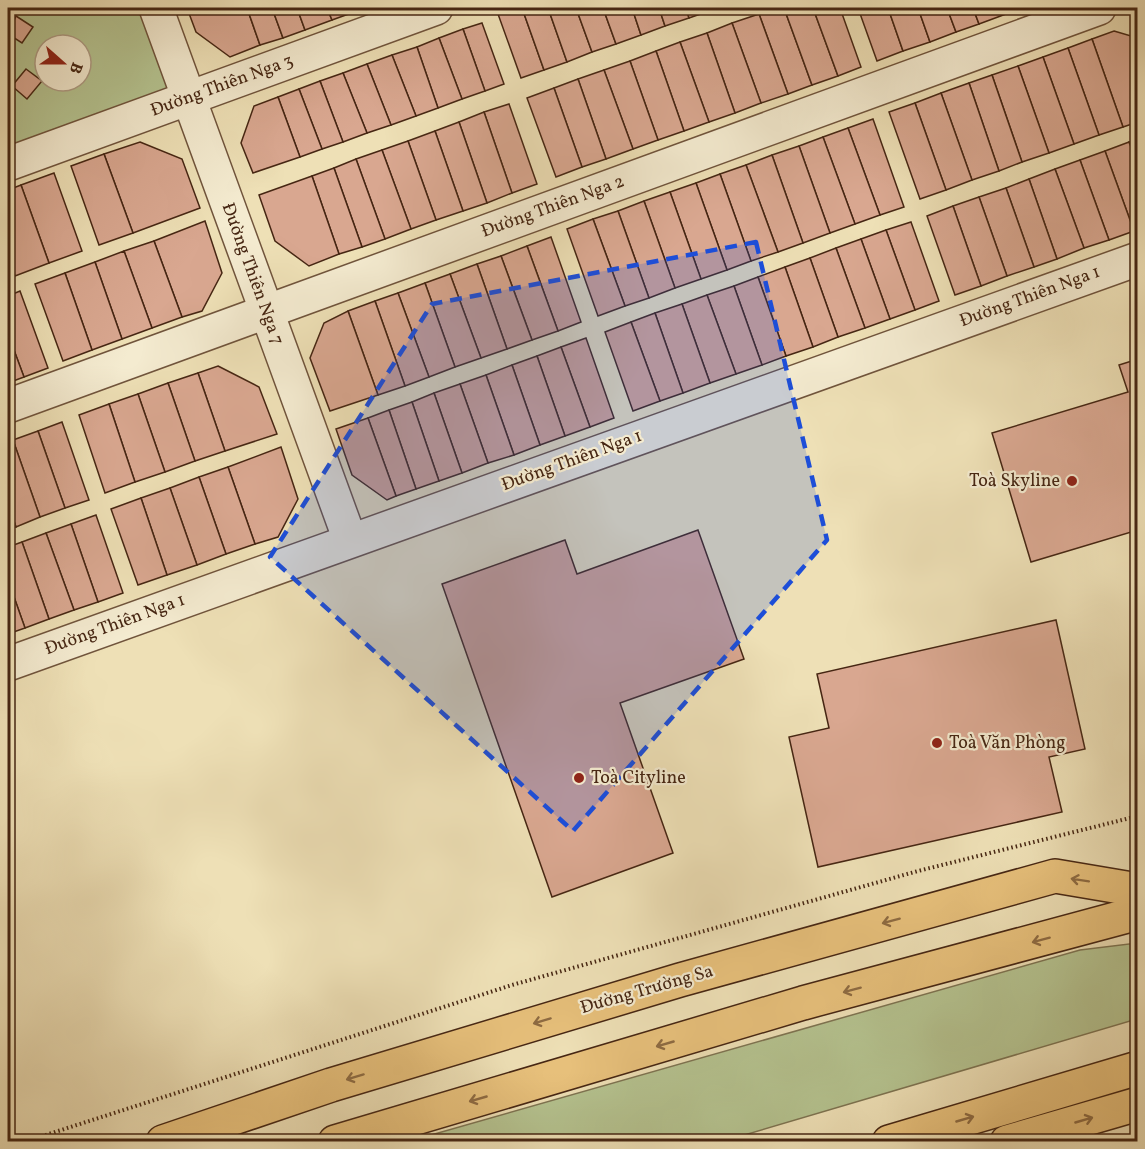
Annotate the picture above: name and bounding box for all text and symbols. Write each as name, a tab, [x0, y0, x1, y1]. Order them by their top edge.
north arrow	[33, 33, 93, 93]
street label: Đường Thiên Nga 3	[147, 49, 297, 123]
text: B	[63, 59, 87, 77]
street label: Đường Thiên Nga 2	[478, 169, 628, 245]
street label: Đường Thiên Nga 7	[215, 199, 289, 349]
street label: Đường Thiên Nga 1	[956, 260, 1104, 334]
street label: Đường Thiên Nga 1	[498, 424, 646, 498]
place label: Toà Skyline	[969, 469, 1060, 494]
marker: Toà Skyline	[1065, 474, 1079, 488]
street label: Đường Thiên Nga 1	[41, 588, 189, 662]
place label: Toà Văn Phòng	[949, 731, 1065, 756]
marker: Toà Văn Phòng	[930, 736, 944, 750]
place label: Toà Cityline	[591, 766, 686, 791]
marker: Toà Cityline	[572, 771, 586, 785]
one-way arrow	[1070, 875, 1090, 886]
one-way arrow	[882, 916, 901, 928]
one-way arrow	[1031, 934, 1050, 946]
street label: Đường Trường Sa	[578, 959, 716, 1021]
one-way arrow	[843, 984, 862, 996]
one-way arrow	[533, 1016, 552, 1027]
one-way arrow	[656, 1039, 675, 1050]
one-way arrow	[346, 1072, 365, 1083]
one-way arrow	[469, 1094, 488, 1105]
one-way arrow	[955, 1113, 974, 1124]
one-way arrow	[1074, 1113, 1093, 1125]

